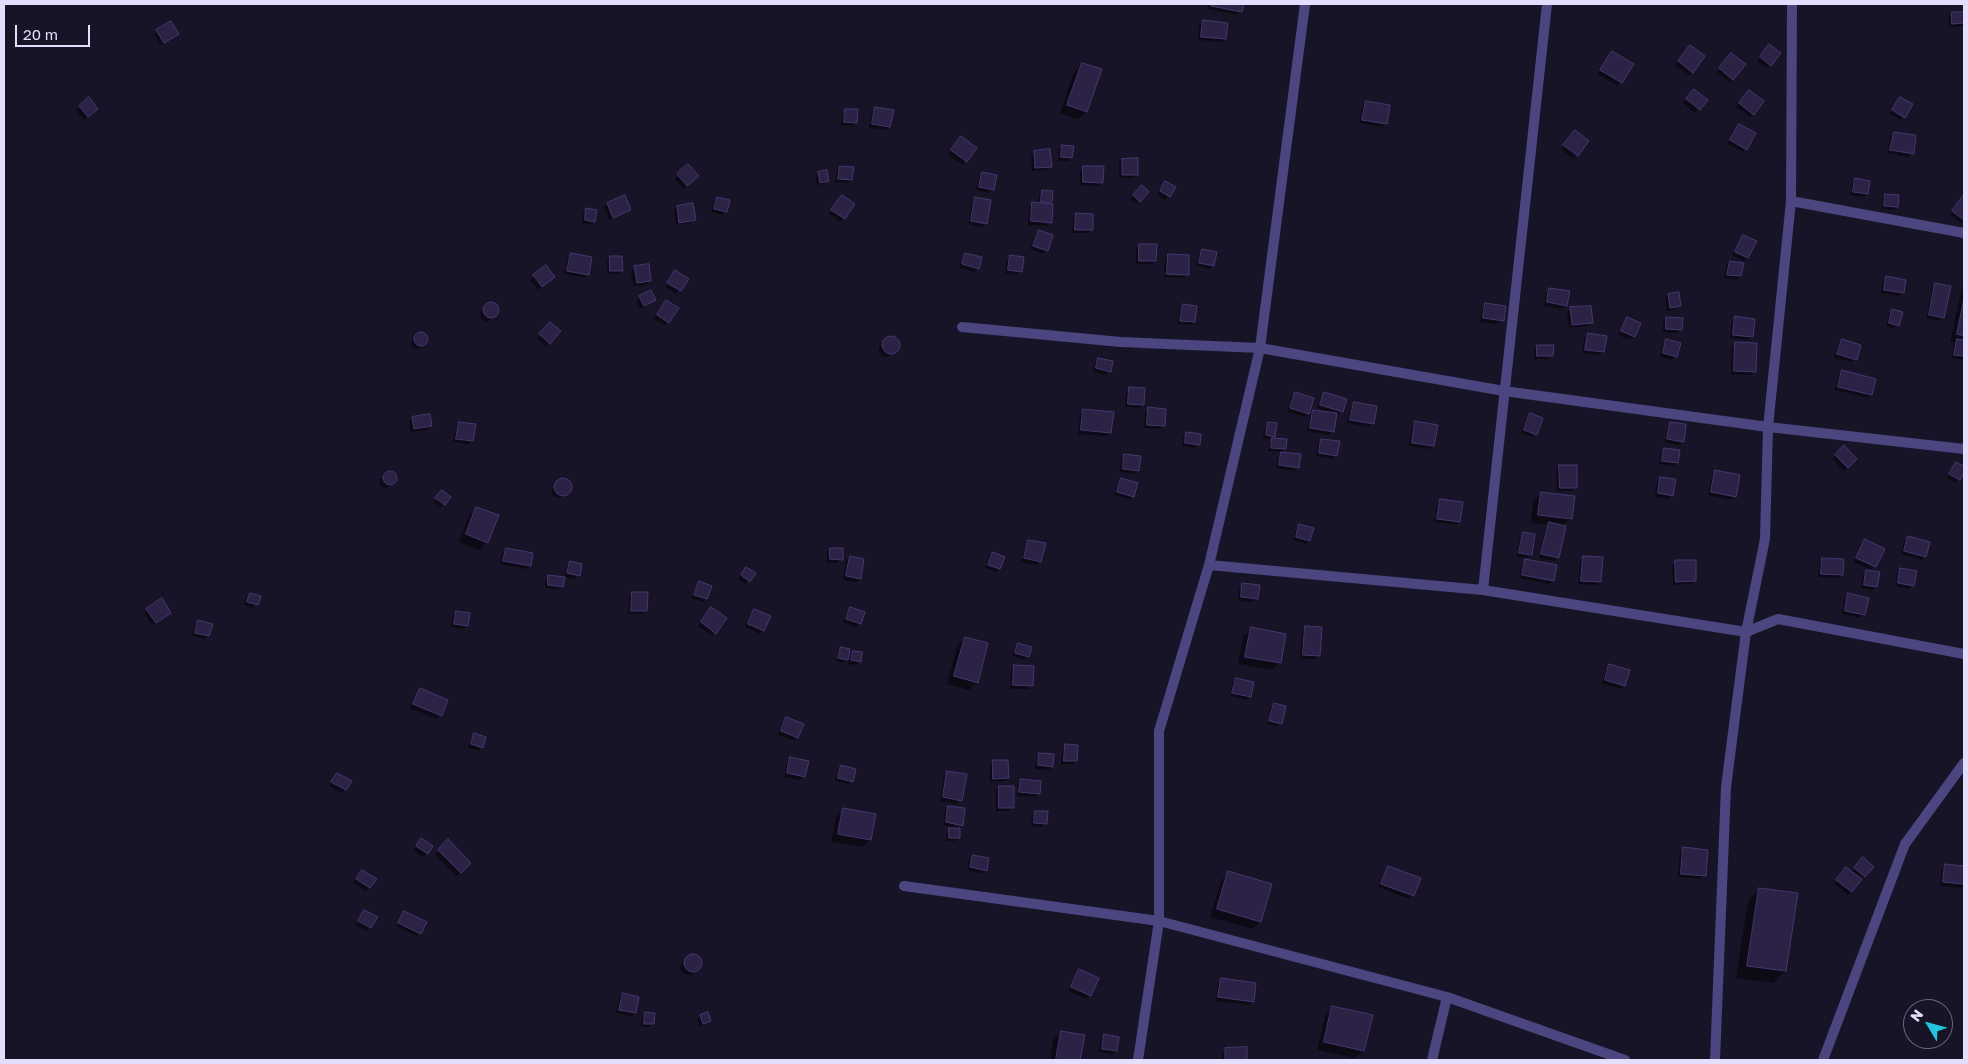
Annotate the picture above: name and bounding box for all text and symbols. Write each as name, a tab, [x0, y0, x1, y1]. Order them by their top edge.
scale bar	[18, 15, 92, 47]
text: 20 m	[23, 25, 58, 43]
north arrow	[1903, 999, 1953, 1049]
text: N	[1906, 1006, 1926, 1025]

